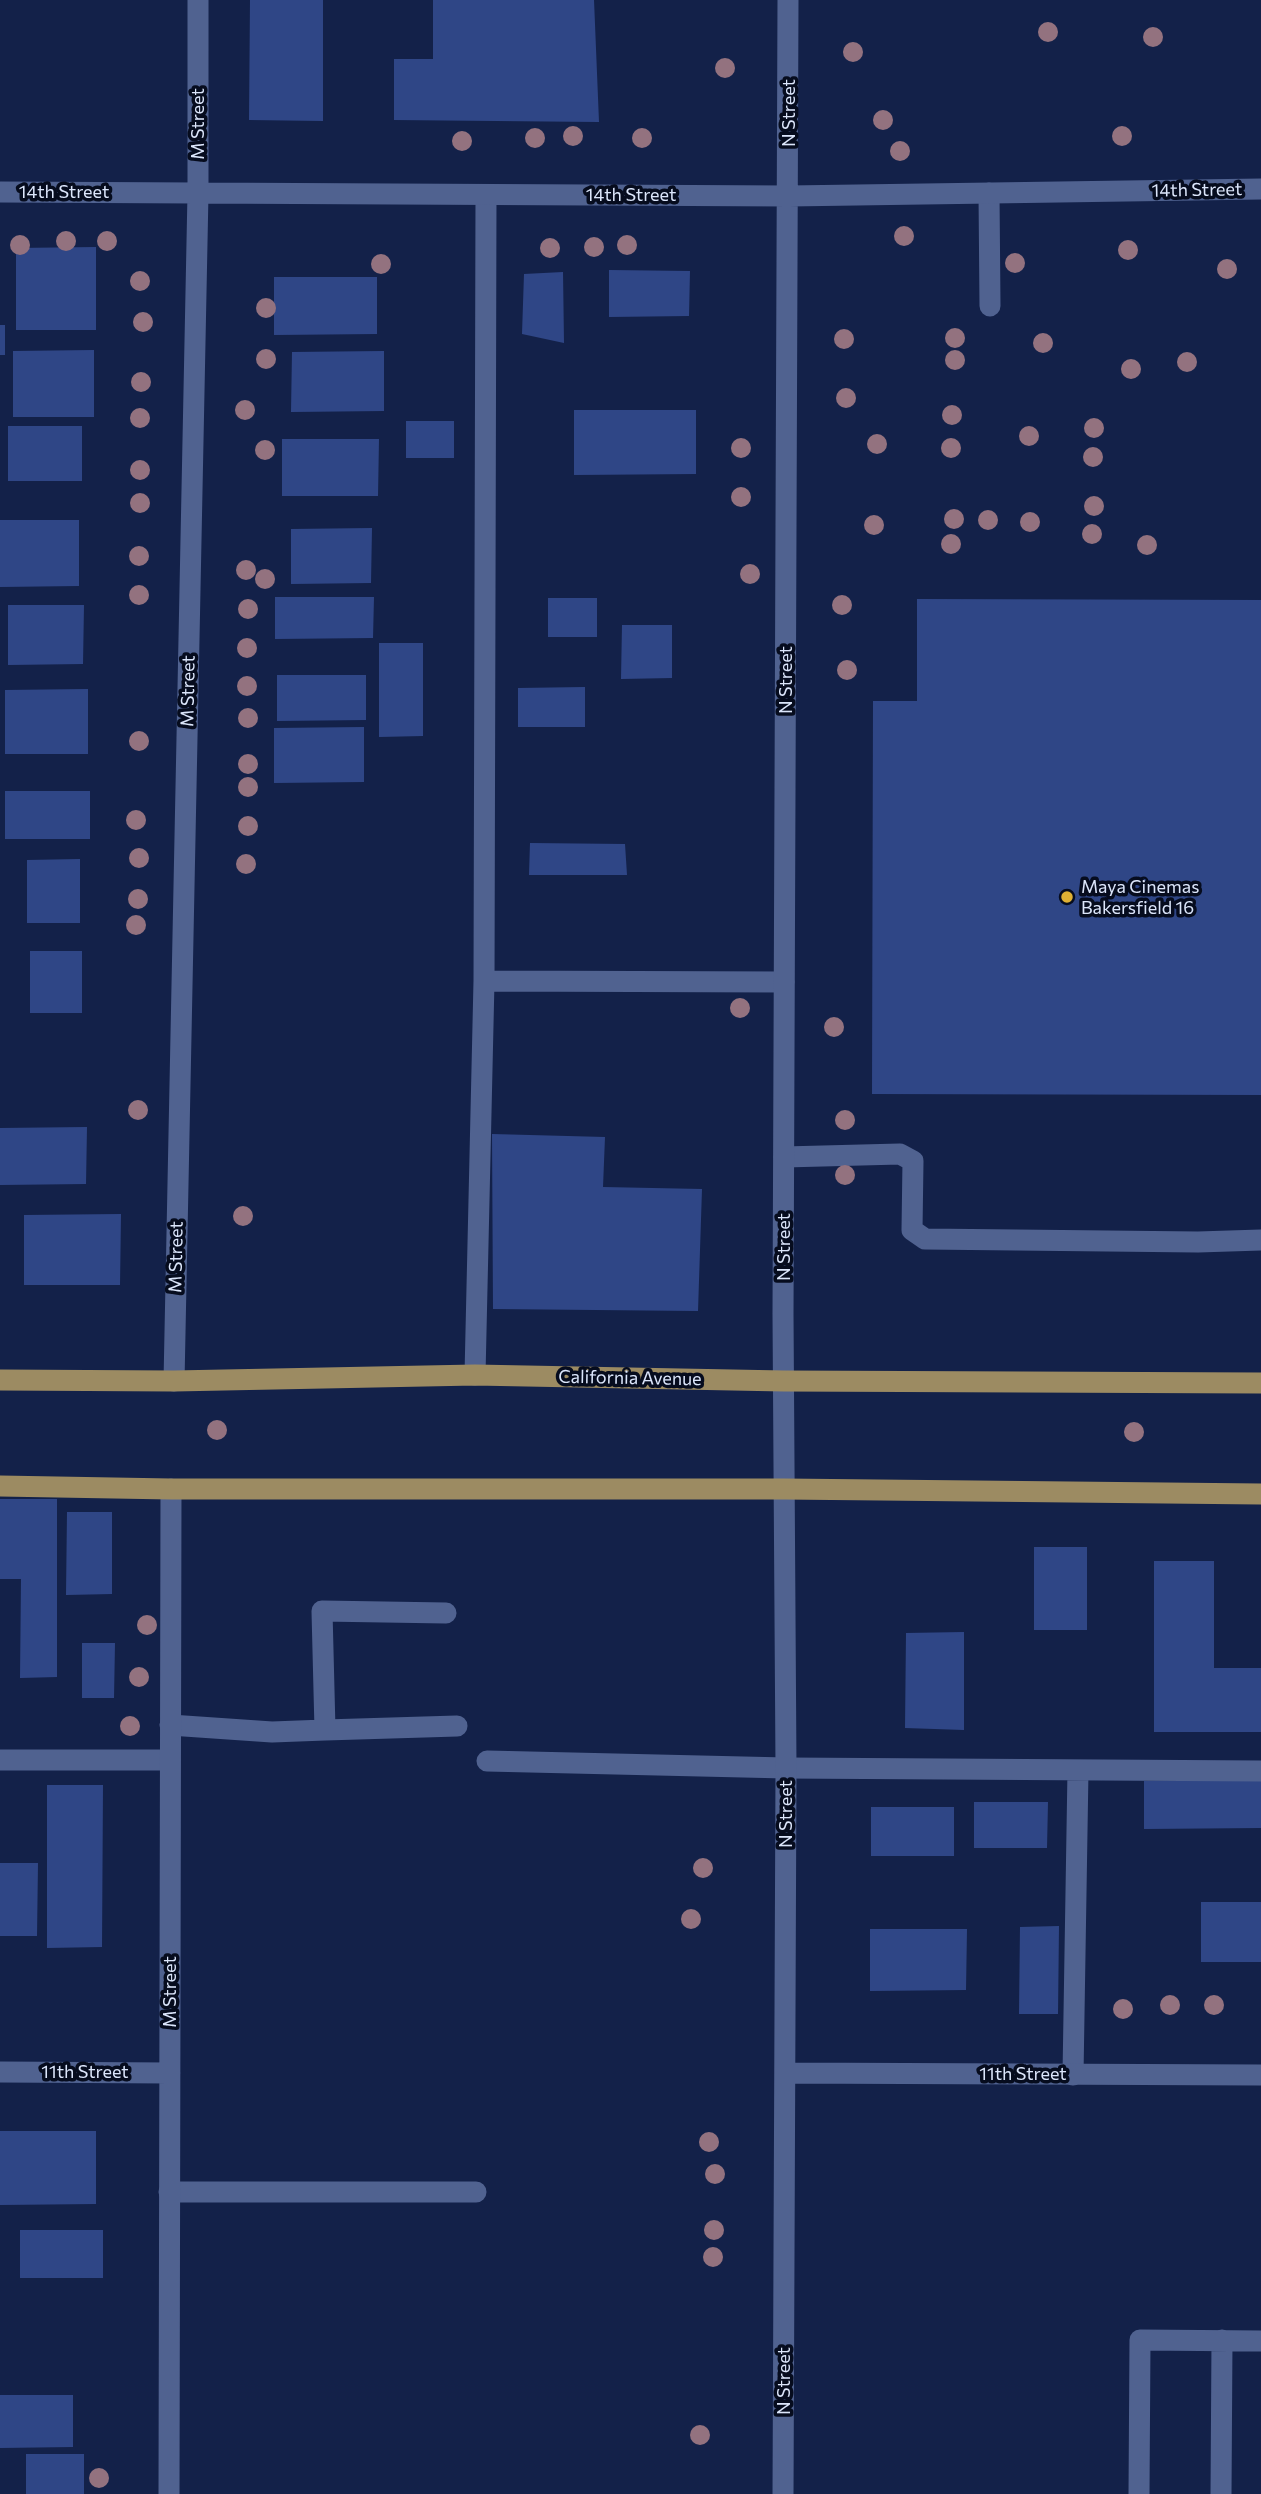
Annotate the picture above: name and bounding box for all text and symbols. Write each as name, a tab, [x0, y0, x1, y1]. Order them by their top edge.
street label: N Street	[778, 79, 800, 147]
street label: M Street	[187, 88, 209, 160]
street label: 14th Street	[1152, 178, 1242, 202]
street label: 14th Street	[19, 181, 109, 203]
street label: 14th Street	[586, 184, 676, 206]
street label: N Street	[775, 646, 797, 714]
street label: M Street	[177, 655, 199, 727]
place label: Maya Cinemas Bakersfield 16	[1081, 876, 1199, 918]
marker: Maya Cinemas Bakersfield 16	[1059, 889, 1075, 905]
street label: N Street	[773, 1213, 795, 1281]
street label: M Street	[165, 1221, 187, 1293]
street label: California Avenue	[558, 1366, 702, 1390]
street label: N Street	[775, 1780, 797, 1848]
street label: M Street	[159, 1956, 181, 2028]
street label: 11th Street	[41, 2061, 129, 2083]
street label: 11th Street	[979, 2063, 1067, 2085]
street label: N Street	[773, 2347, 795, 2415]

